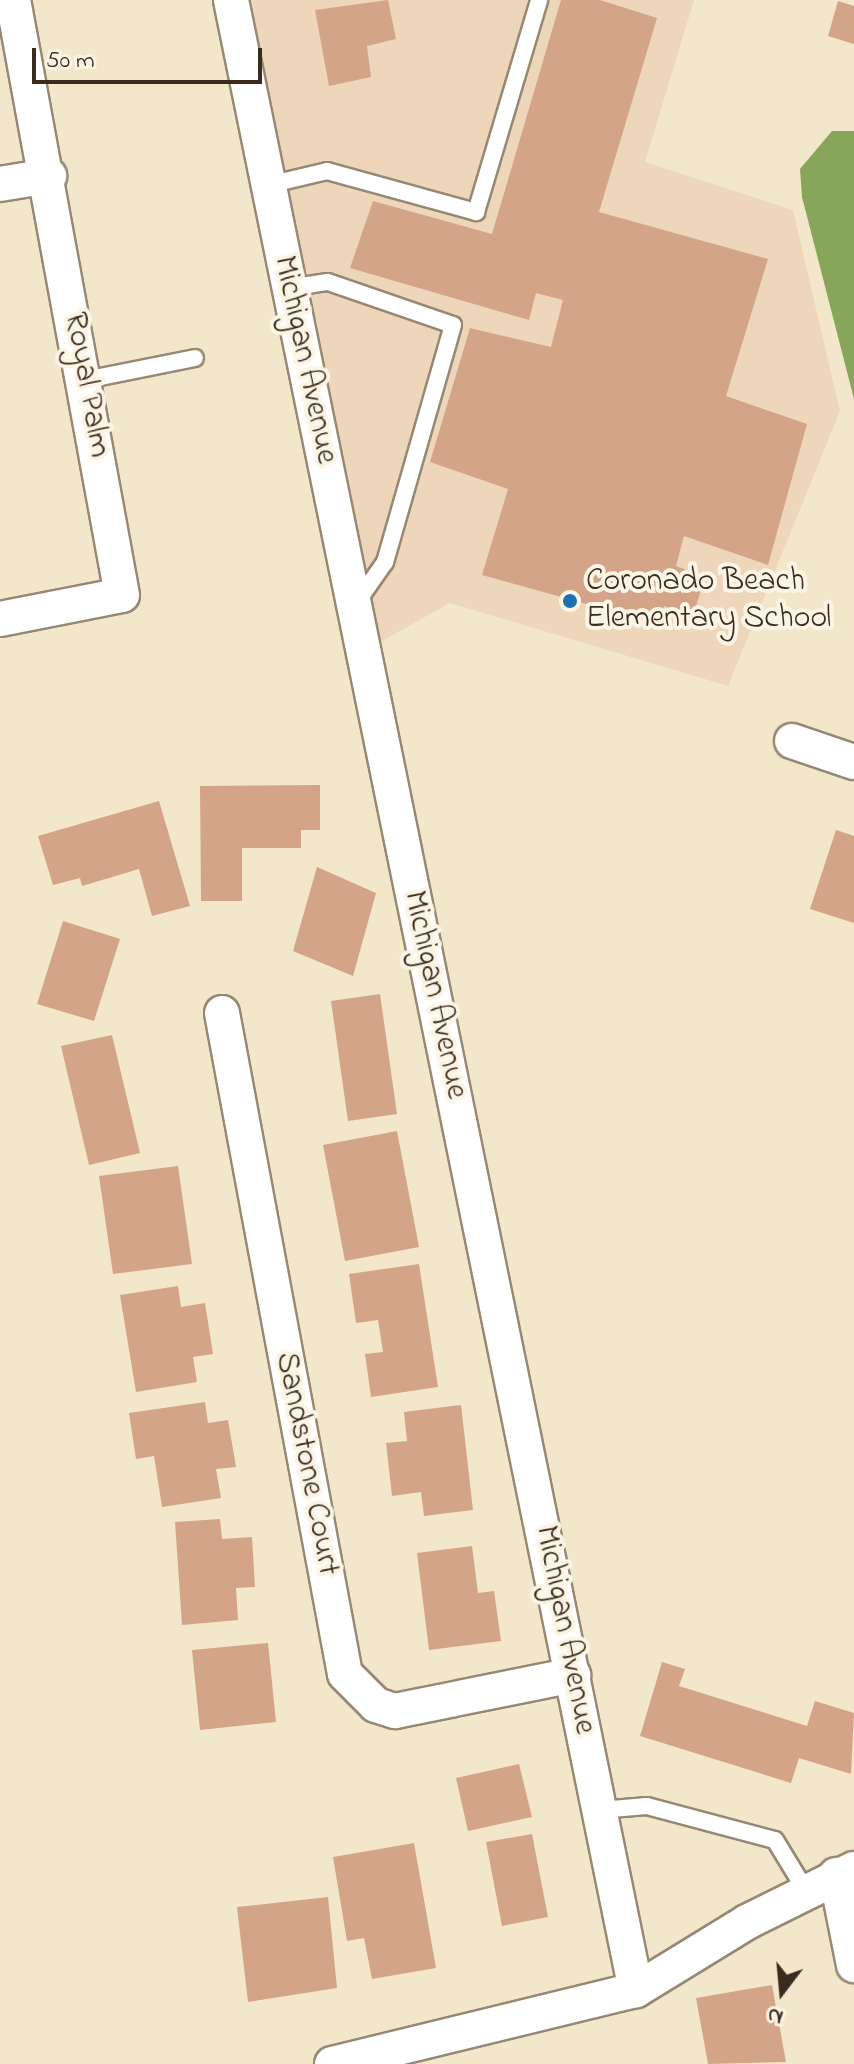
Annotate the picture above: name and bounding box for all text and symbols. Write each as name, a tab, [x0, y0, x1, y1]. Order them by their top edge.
scale bar	[36, 32, 266, 82]
text: 50 m	[46, 44, 95, 79]
street label: Michigan Avenue	[263, 253, 345, 467]
street label: Royal Palm	[54, 309, 118, 461]
place label: Coronado Beach Elementary School	[586, 564, 831, 639]
marker: Coronado Beach Elementary School	[561, 592, 579, 610]
street label: Michigan Avenue	[393, 888, 475, 1102]
street label: Sandstone Court	[266, 1349, 346, 1579]
street label: Michigan Avenue	[525, 1523, 603, 1737]
north arrow	[742, 1952, 822, 2032]
text: N	[764, 1998, 787, 2033]

